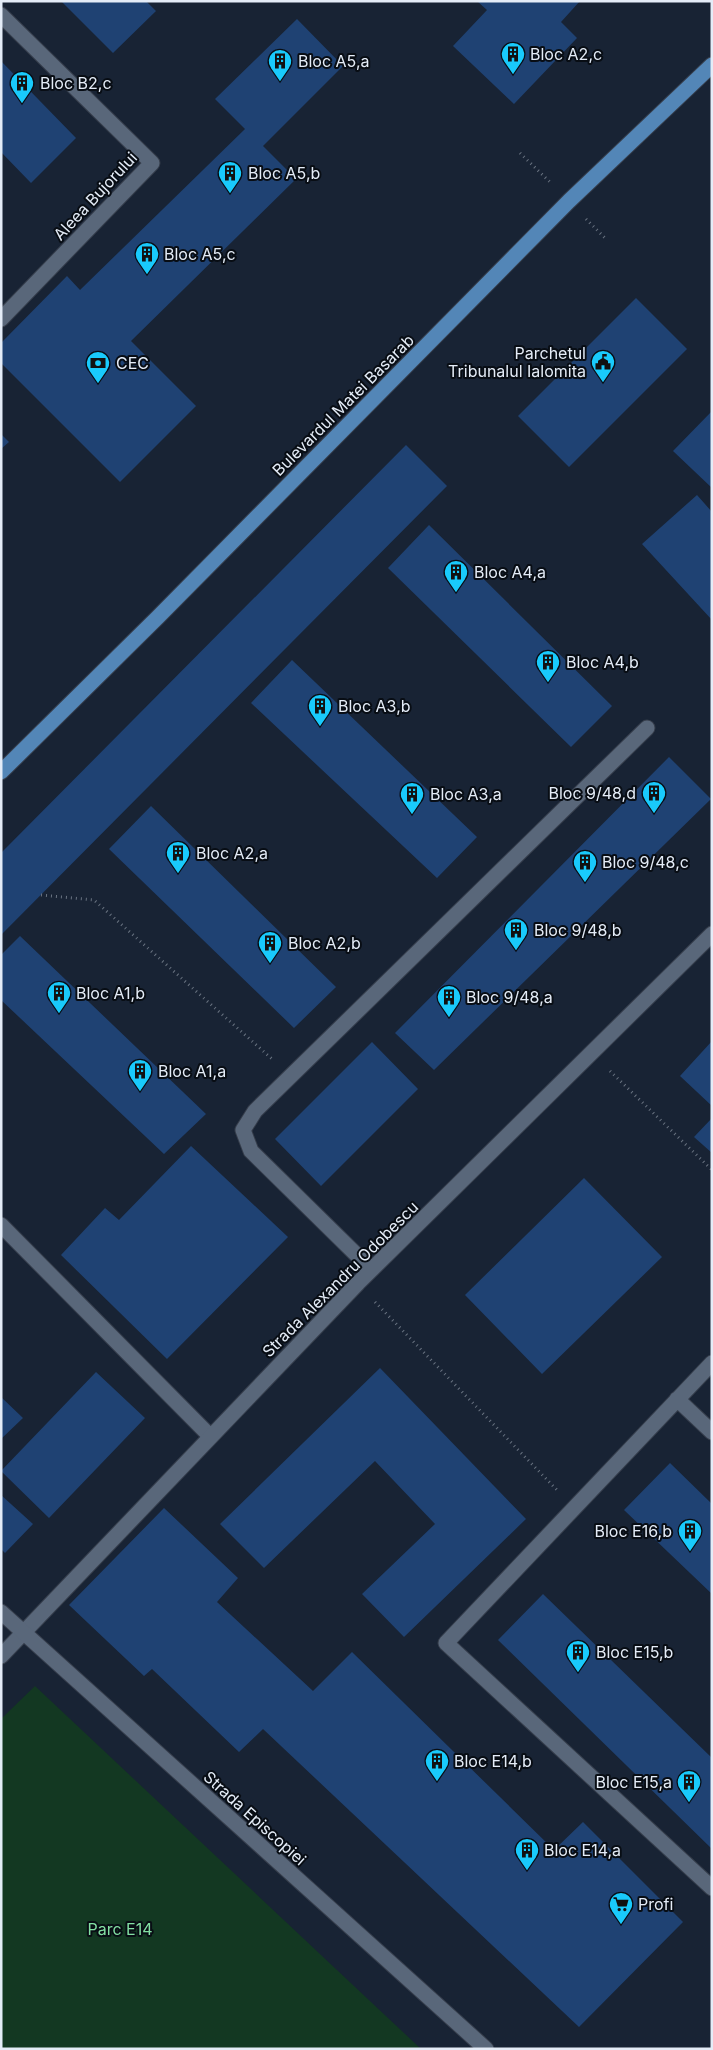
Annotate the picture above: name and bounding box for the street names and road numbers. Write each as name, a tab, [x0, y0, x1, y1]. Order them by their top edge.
street label: Aleea Bujorului	[49, 148, 141, 244]
street label: Bulevardul Matei Basarab	[268, 330, 418, 480]
street label: Strada Alexandru Odobescu	[258, 1197, 422, 1361]
street label: Strada Episcopiei	[200, 1767, 310, 1869]

